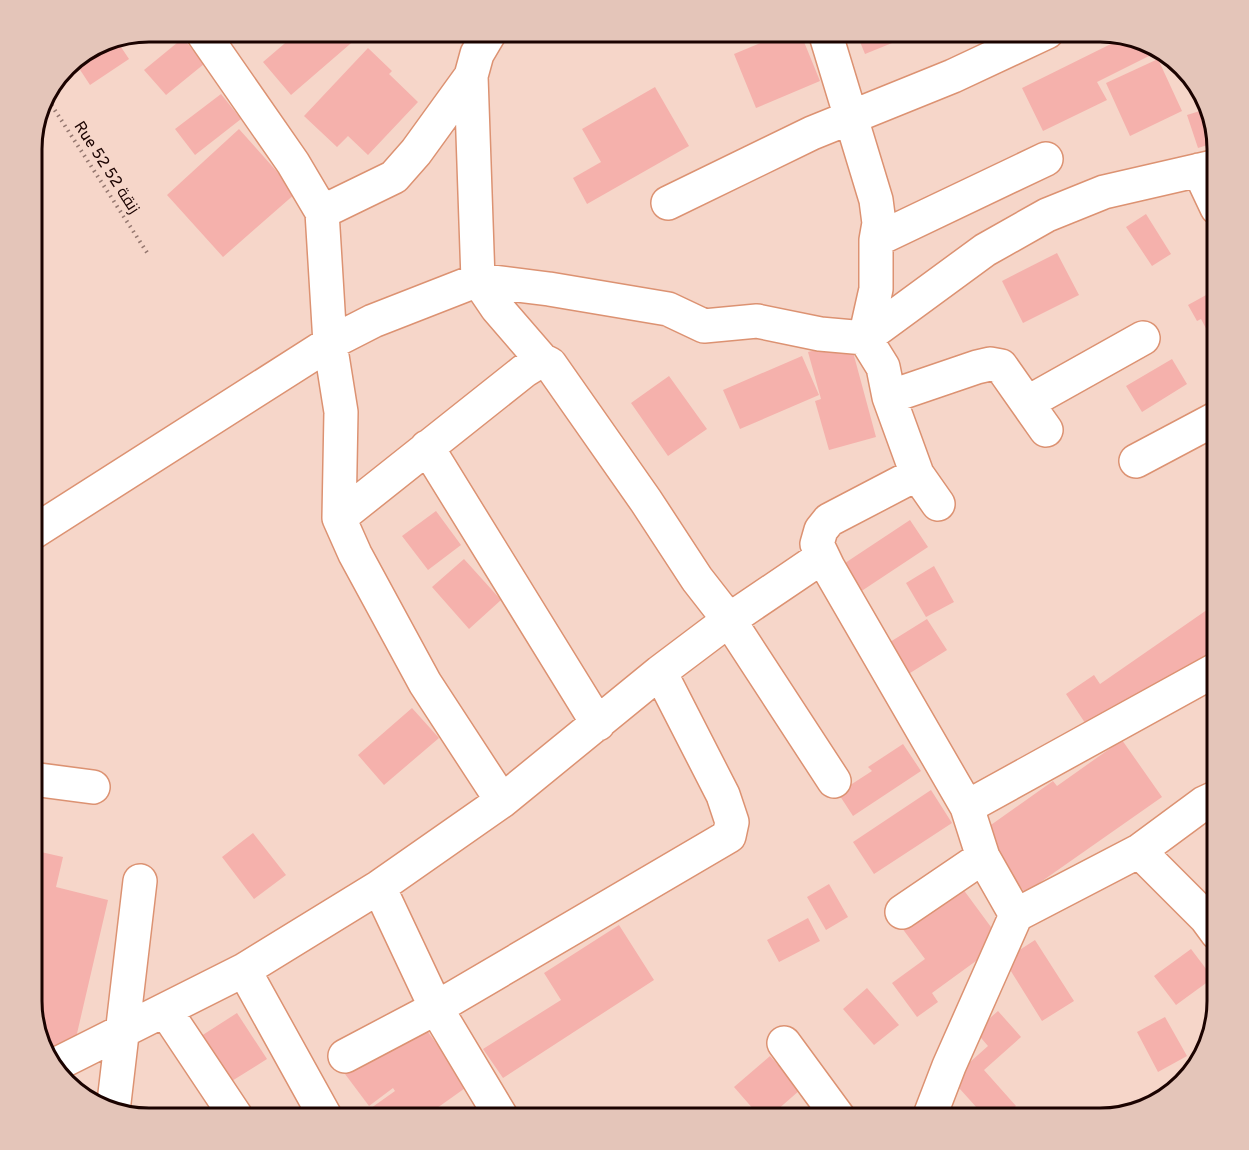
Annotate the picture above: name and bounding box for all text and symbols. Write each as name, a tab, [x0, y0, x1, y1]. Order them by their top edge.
street label: Rue 52 زنقة 52	[69, 118, 143, 218]

